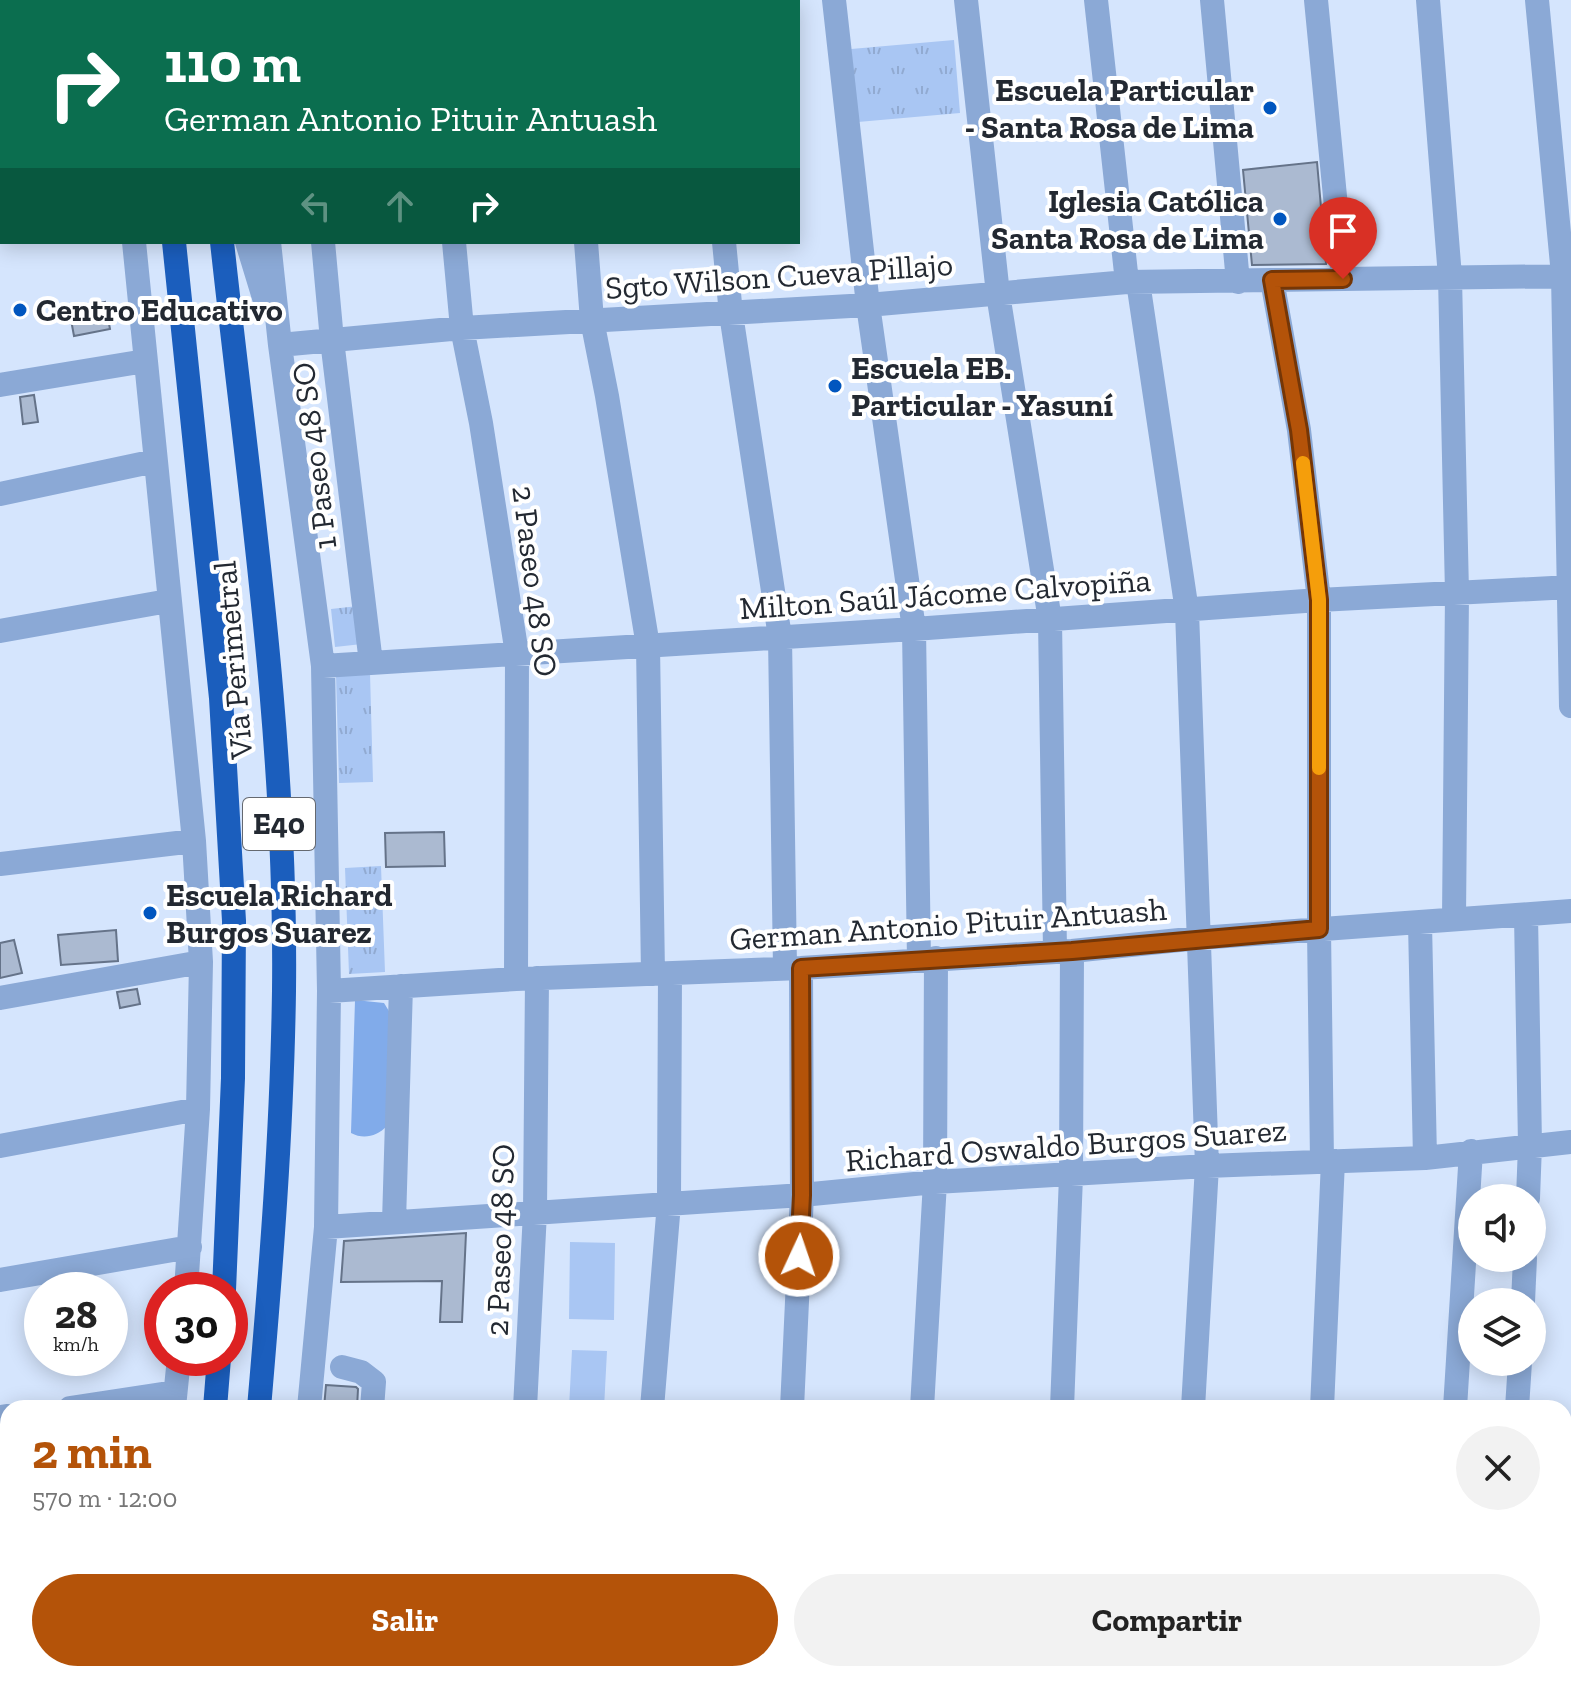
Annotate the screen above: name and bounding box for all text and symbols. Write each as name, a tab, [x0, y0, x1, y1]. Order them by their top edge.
text: 110 m	[164, 29, 301, 96]
icon: right	[32, 32, 136, 136]
place label: Escuela Particular - Santa Rosa de Lima	[965, 71, 1254, 146]
text: German Antonio Pituir Antuash	[164, 97, 657, 140]
marker: Escuela Particular - Santa Rosa de Lima	[1261, 99, 1279, 117]
place label: Iglesia Católica Santa Rosa de Lima	[991, 182, 1264, 257]
icon: left	[294, 184, 338, 228]
icon: ahead	[378, 184, 422, 228]
icon: right	[462, 184, 506, 228]
pin	[1309, 197, 1377, 279]
icon: arrive	[1321, 209, 1365, 253]
marker: Iglesia Católica Santa Rosa de Lima	[1271, 210, 1289, 228]
street label: Sgto Wilson Cueva Pillajo	[604, 245, 954, 307]
place label: Centro Educativo	[36, 291, 283, 329]
marker: Centro Educativo	[11, 301, 29, 319]
place label: Escuela EB. Particular - Yasuní	[851, 349, 1114, 424]
street label: 1 Paseo 48 SO	[284, 360, 344, 552]
marker: Escuela EB. Particular - Yasuní	[826, 377, 844, 395]
street label: 2 Paseo 48 SO	[504, 483, 566, 679]
street label: Vía Perimetral	[205, 559, 261, 762]
street label: Milton Saúl Jácome Calvopiña	[738, 561, 1152, 627]
road number: E40	[243, 798, 315, 850]
place label: Escuela Richard Burgos Suarez	[166, 876, 392, 951]
street label: German Antonio Pituir Antuash	[728, 890, 1168, 958]
marker: Escuela Richard Burgos Suarez	[141, 904, 159, 922]
street label: Richard Oswaldo Burgos Suarez	[844, 1111, 1288, 1179]
street label: 2 Paseo 48 SO	[478, 1143, 522, 1337]
map controls	[1458, 1184, 1546, 1376]
button: sound	[1458, 1184, 1546, 1272]
position arrow	[757, 1214, 841, 1298]
speed limit sign: 30	[144, 1272, 248, 1376]
button: layers	[1458, 1288, 1546, 1376]
text: 28	[54, 1290, 98, 1338]
text: km/h	[53, 1332, 99, 1356]
text: 2 min	[32, 1423, 152, 1480]
button: close	[1456, 1426, 1540, 1510]
text: 570 m · 12:00	[32, 1482, 178, 1514]
button: Salir	[32, 1574, 778, 1666]
button: Compartir	[794, 1574, 1540, 1666]

